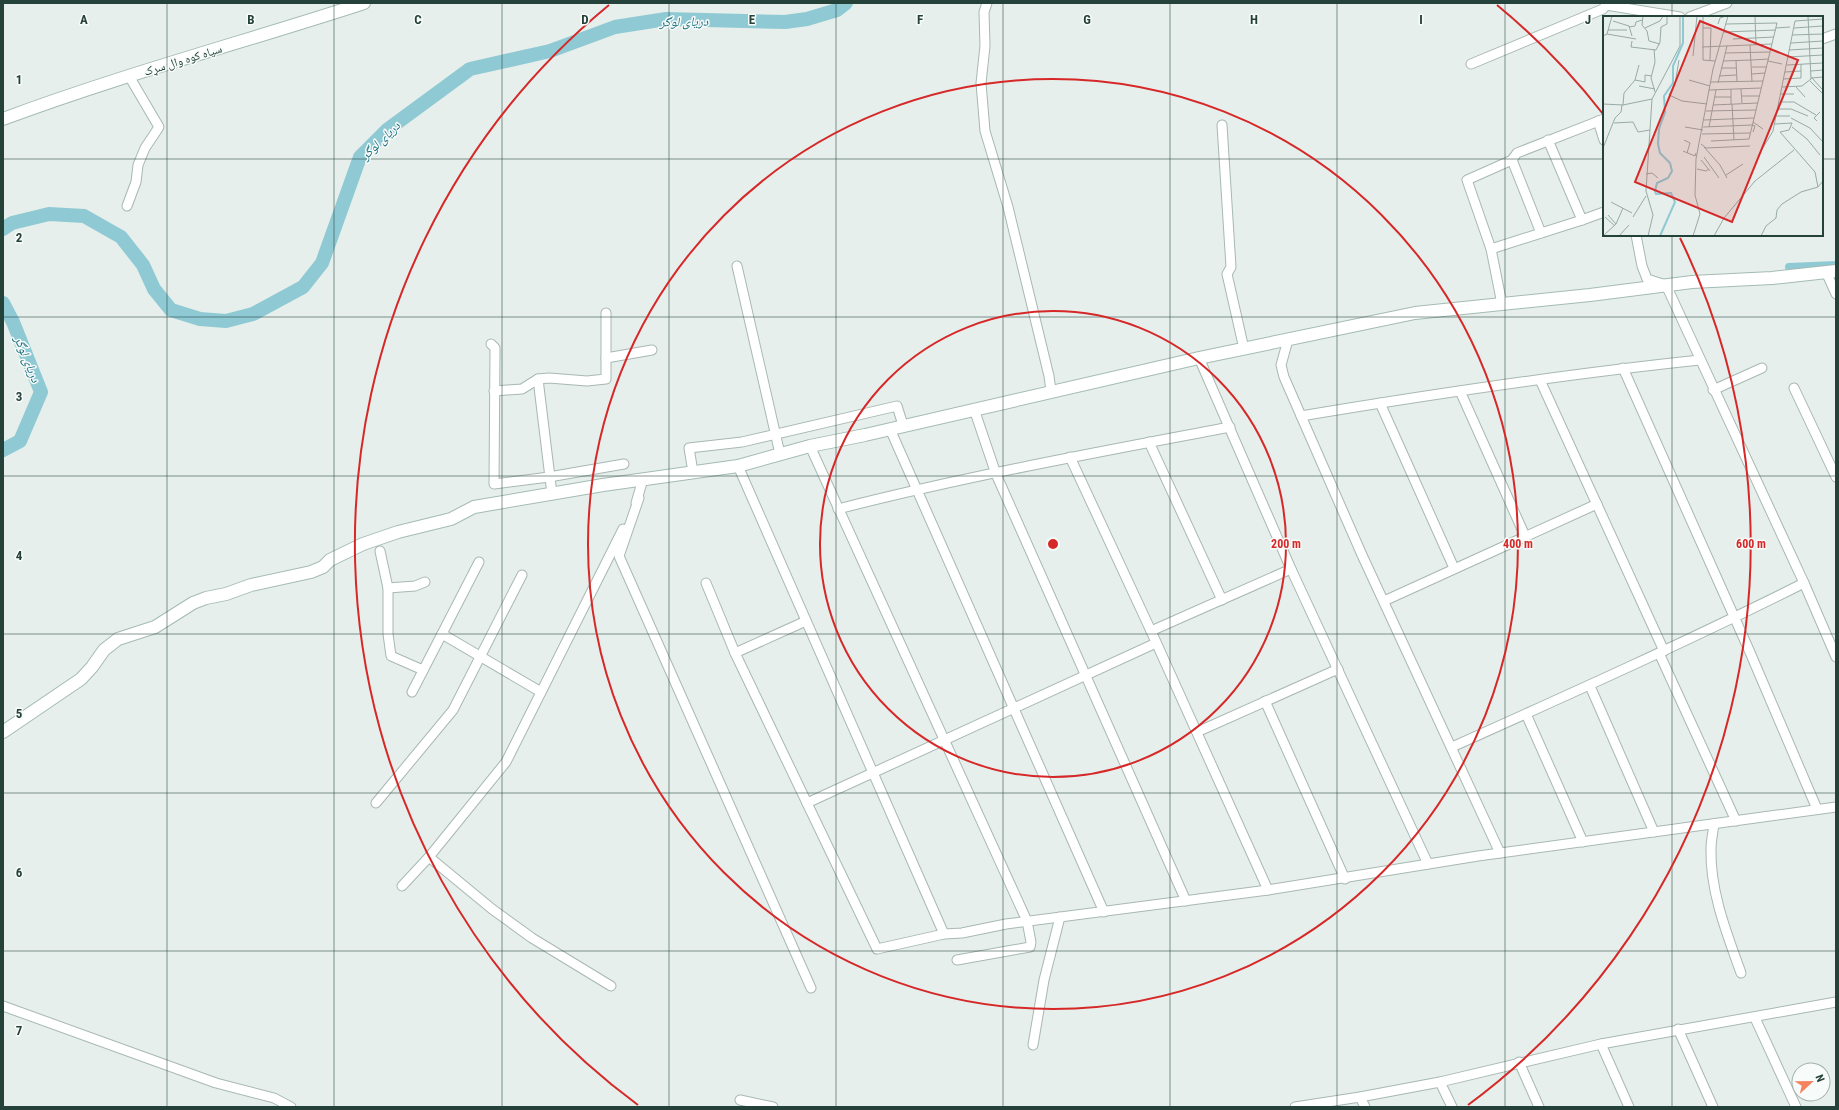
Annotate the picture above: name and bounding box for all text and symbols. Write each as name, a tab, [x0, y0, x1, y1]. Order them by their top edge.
text: A	[80, 12, 88, 27]
text: B	[247, 12, 255, 27]
text: C	[414, 12, 422, 27]
text: D	[581, 12, 589, 27]
text: E	[749, 12, 756, 27]
text: F	[917, 12, 923, 27]
text: G	[1083, 12, 1091, 27]
text: H	[1250, 12, 1258, 27]
text: I	[1419, 12, 1423, 27]
text: J	[1585, 12, 1591, 27]
water label: دریای لوگر	[659, 14, 709, 30]
inset map	[1603, 16, 1823, 236]
street label: سیاه کوه وال سړک	[142, 41, 224, 79]
text: 1	[16, 72, 22, 87]
water label: دریای لوگر	[357, 118, 404, 164]
text: 2	[16, 230, 23, 245]
water label: دریای لوگر	[10, 333, 44, 385]
text: 3	[16, 389, 22, 404]
centre of rings	[1046, 537, 1060, 551]
text: 200 m	[1271, 537, 1301, 551]
text: 400 m	[1503, 537, 1533, 551]
text: 600 m	[1736, 537, 1766, 551]
text: 4	[16, 548, 23, 563]
text: 5	[16, 706, 23, 721]
text: 6	[16, 865, 23, 880]
text: 7	[16, 1023, 23, 1038]
north arrow	[1791, 1062, 1831, 1102]
text: N	[1813, 1073, 1827, 1084]

